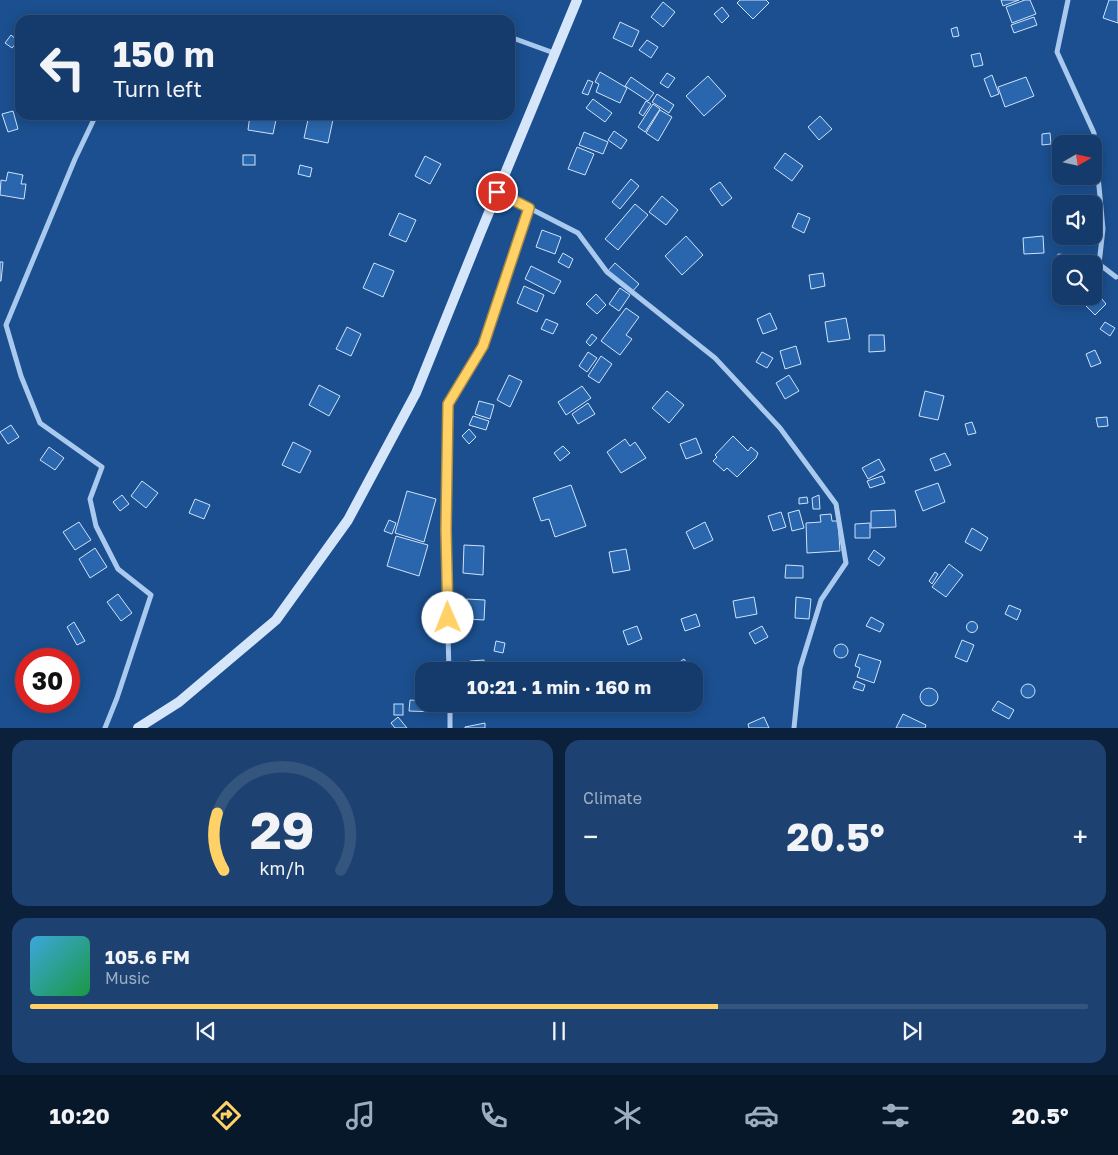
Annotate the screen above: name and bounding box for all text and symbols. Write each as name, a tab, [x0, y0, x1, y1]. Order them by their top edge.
text: 150 m	[113, 33, 215, 75]
icon: left	[30, 35, 95, 100]
text: Turn left	[113, 75, 202, 102]
north arrow	[1052, 135, 1102, 185]
map controls	[1052, 135, 1102, 305]
pin	[476, 171, 518, 213]
icon: arrive	[483, 178, 511, 206]
button: sound	[1052, 195, 1102, 245]
button: search	[1052, 255, 1102, 305]
position arrow	[421, 591, 473, 643]
speed limit sign: 30	[15, 648, 80, 713]
text: 10:21 · 1 min · 160 m	[467, 675, 651, 698]
text: Climate	[583, 788, 642, 808]
text: 29	[250, 798, 315, 860]
text: 20.5°	[786, 814, 885, 859]
text: −	[583, 820, 598, 853]
text: +	[1073, 820, 1088, 853]
text: km/h	[260, 857, 305, 879]
text: 105.6 FM	[105, 945, 190, 968]
text: Music	[105, 968, 150, 988]
icon: previous	[192, 1017, 220, 1045]
icon: pause	[545, 1017, 573, 1045]
icon: next	[898, 1017, 926, 1045]
icon: directions	[209, 1098, 244, 1133]
icon: music	[343, 1098, 378, 1133]
icon: phone	[476, 1098, 511, 1133]
icon: climate	[610, 1098, 645, 1133]
icon: car	[744, 1098, 779, 1133]
icon: filters	[878, 1098, 913, 1133]
text: 10:20	[49, 1102, 110, 1129]
text: 20.5°	[1012, 1102, 1068, 1129]

